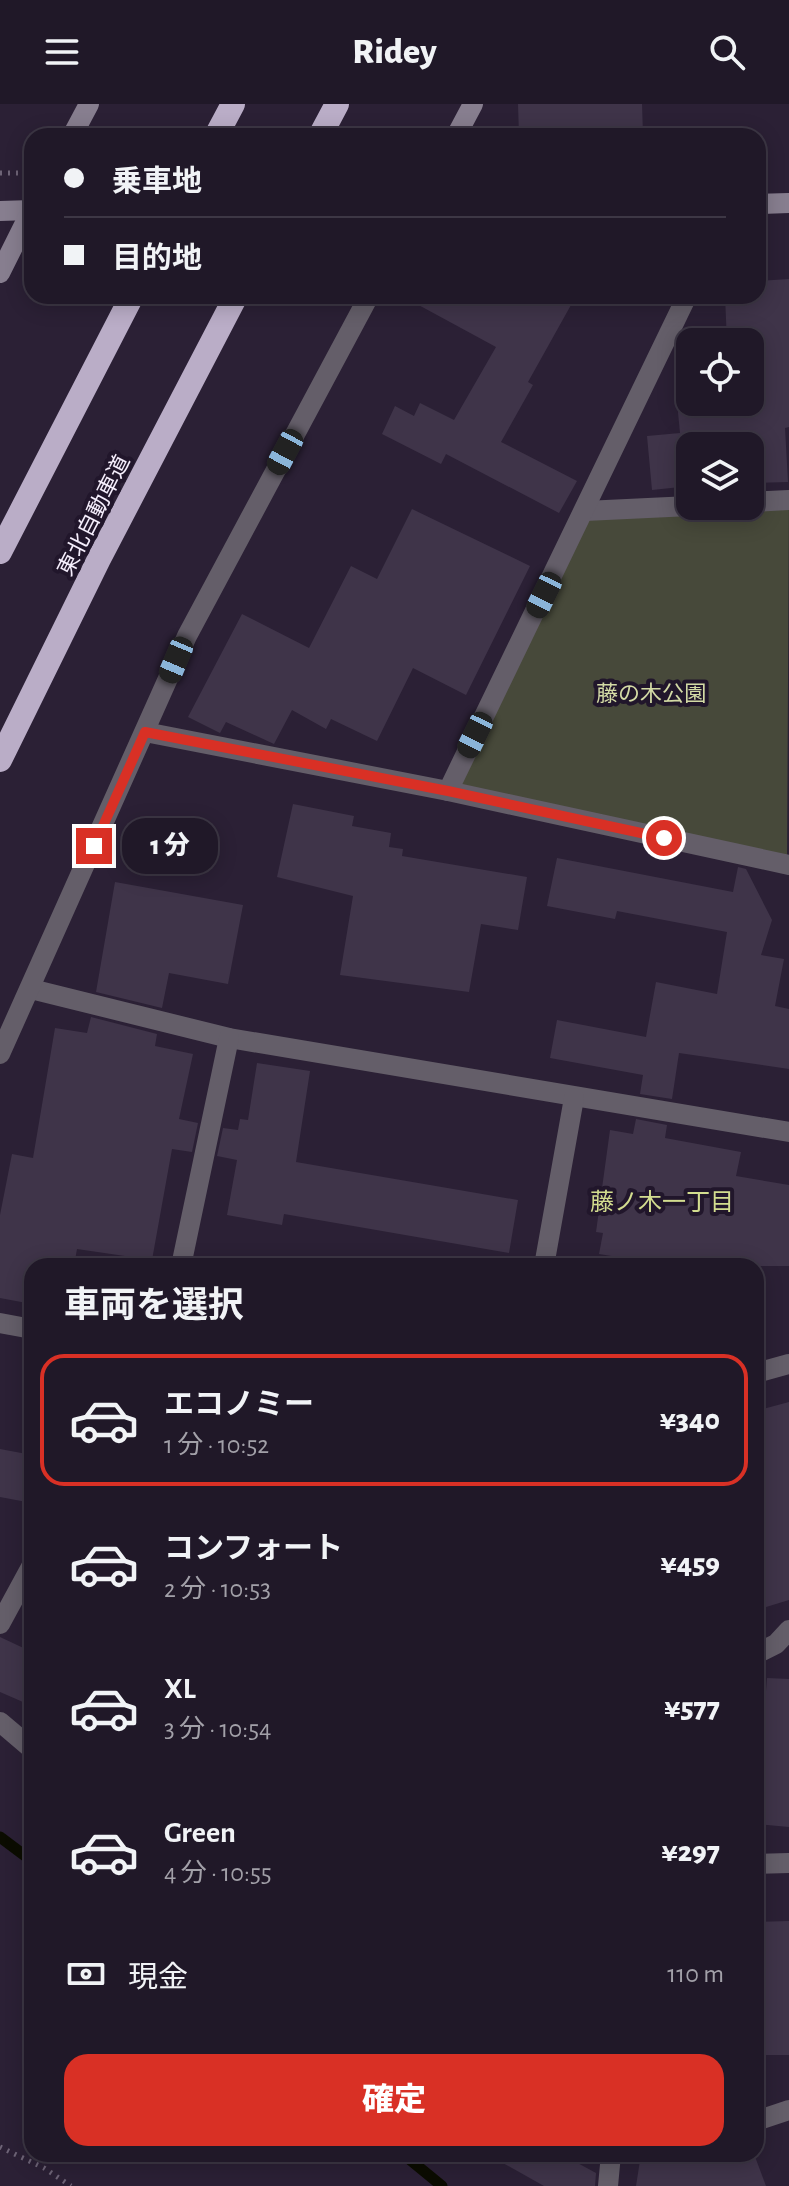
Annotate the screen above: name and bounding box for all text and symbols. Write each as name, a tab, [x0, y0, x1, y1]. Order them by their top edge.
icon: menu	[40, 30, 84, 74]
icon: search	[705, 30, 749, 74]
text: Ridey	[352, 34, 437, 70]
text: 乗車地	[112, 167, 202, 197]
text: 目的地	[112, 244, 202, 274]
map controls	[676, 328, 764, 520]
button: locate	[676, 328, 764, 416]
car	[263, 425, 307, 479]
button: layers	[676, 432, 764, 520]
street label: 東北自動車道	[53, 451, 134, 579]
car	[523, 568, 565, 622]
car	[156, 633, 196, 687]
park label: 藤の木公園	[596, 682, 706, 705]
car	[454, 708, 496, 762]
callout: 1 分	[122, 818, 218, 874]
route start	[646, 820, 682, 856]
route end	[76, 828, 112, 864]
text: 1 分	[150, 833, 190, 859]
district label: 藤ノ木一丁目	[590, 1189, 734, 1215]
text: 車両を選択	[64, 1288, 244, 1324]
icon: car	[68, 1384, 140, 1456]
text: エコノミー	[164, 1390, 314, 1420]
text: ¥340	[659, 1405, 720, 1435]
text: 1 分 · 10:52	[164, 1432, 269, 1458]
icon: car	[68, 1528, 140, 1600]
text: コンフォート	[164, 1534, 343, 1564]
text: ¥459	[660, 1549, 720, 1579]
text: 2 分 · 10:53	[164, 1576, 271, 1602]
icon: car	[68, 1672, 140, 1744]
text: XL	[164, 1674, 196, 1704]
text: ¥577	[664, 1693, 720, 1723]
text: 3 分 · 10:54	[164, 1716, 272, 1742]
icon: car	[68, 1816, 140, 1888]
text: Green	[164, 1818, 236, 1848]
text: ¥297	[661, 1837, 720, 1867]
text: 4 分 · 10:55	[164, 1860, 272, 1886]
icon: cash	[64, 1952, 108, 1996]
text: 110 m	[667, 1961, 724, 1987]
text: 現金	[128, 1963, 188, 1993]
button: 確定	[64, 2054, 724, 2146]

